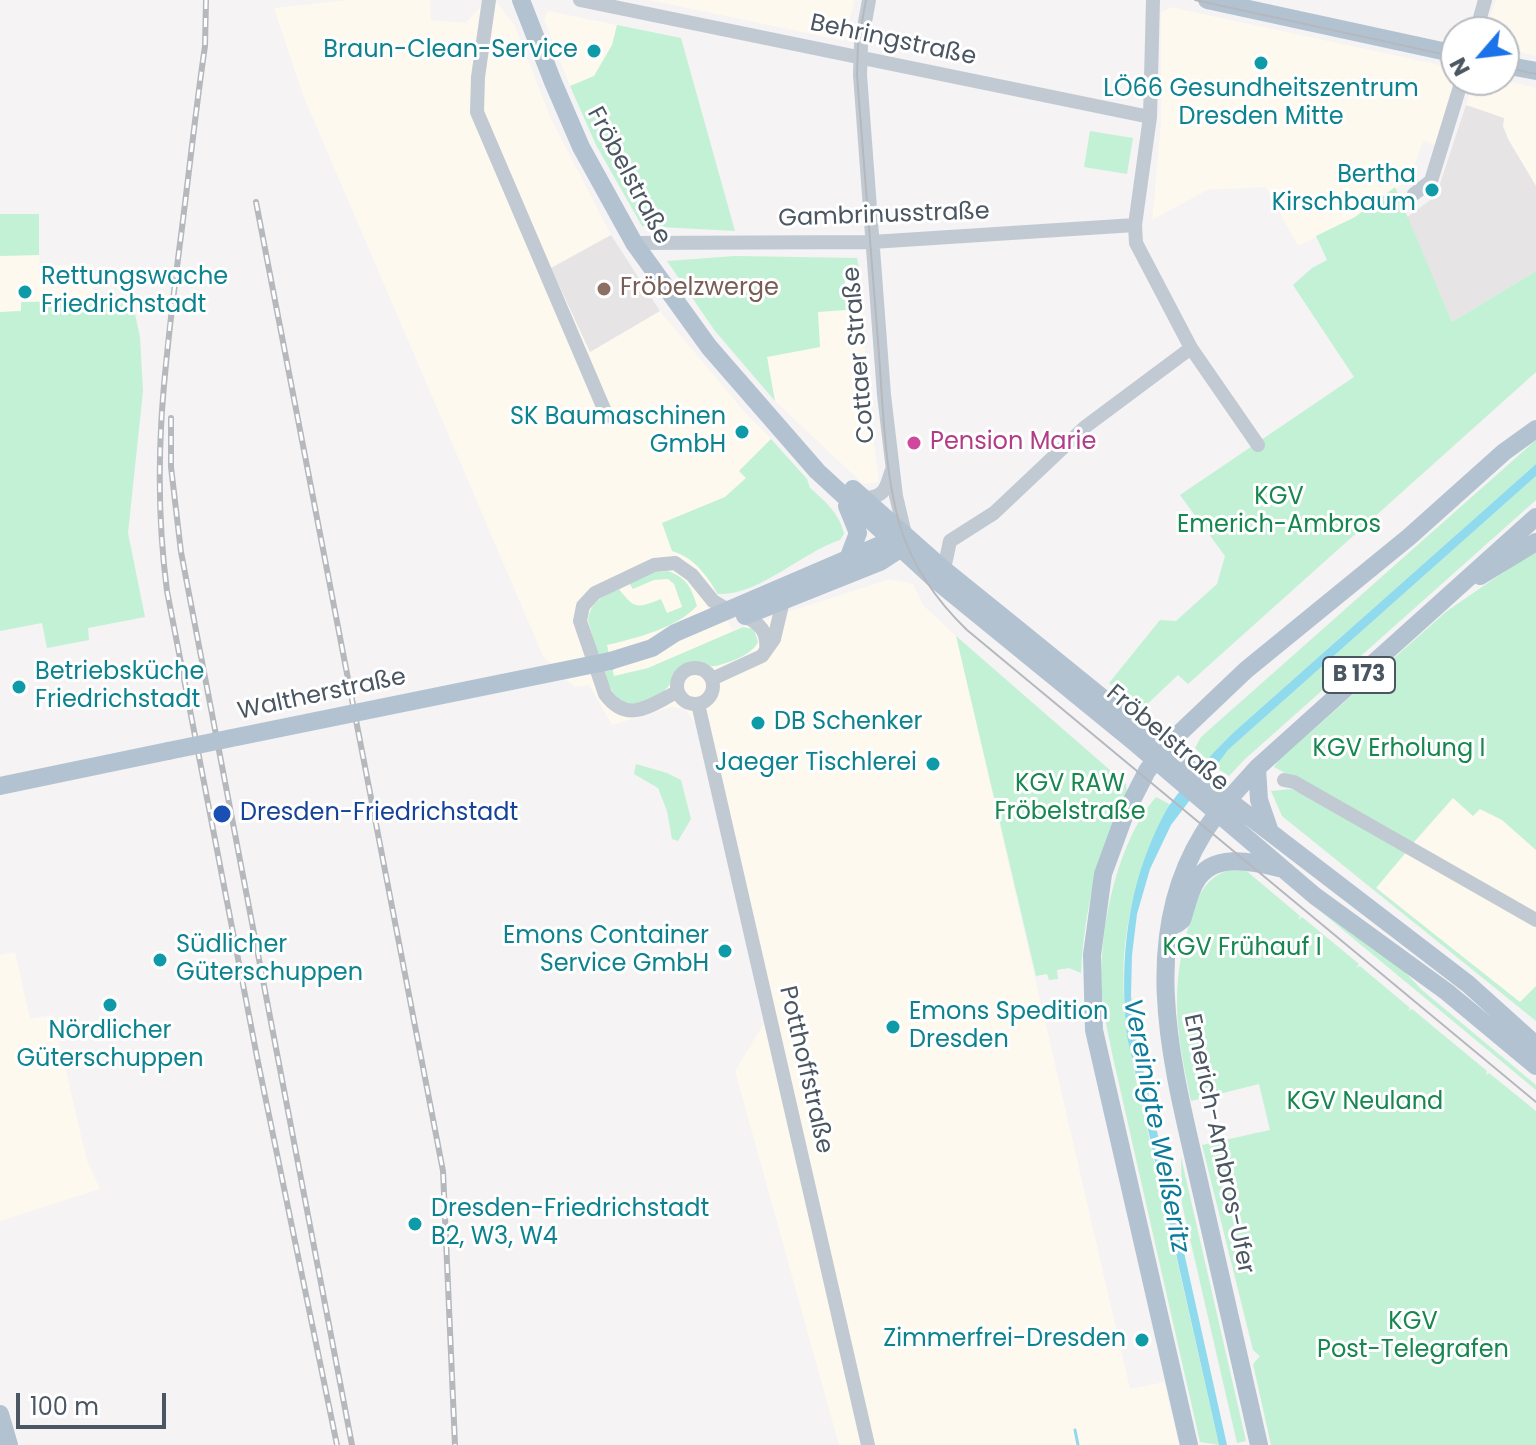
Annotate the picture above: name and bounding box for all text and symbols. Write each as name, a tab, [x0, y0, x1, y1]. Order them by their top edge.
street label: Behringstraße	[807, 9, 979, 73]
north arrow	[1440, 16, 1520, 96]
place label: Braun-Clean-Service	[323, 37, 578, 65]
marker: Braun-Clean-Service	[585, 42, 603, 60]
text: N	[1443, 52, 1478, 81]
marker: LÖ66 Gesundheitszentrum Dresden Mitte	[1252, 54, 1270, 72]
place label: LÖ66 Gesundheitszentrum Dresden Mitte	[1103, 76, 1419, 132]
street label: Fröbelstraße	[580, 103, 676, 249]
place label: Bertha Kirschbaum	[1272, 162, 1416, 218]
marker: Bertha Kirschbaum	[1423, 181, 1441, 199]
street label: Gambrinusstraße	[778, 198, 990, 234]
place label: Rettungswache Friedrichstadt	[41, 264, 228, 320]
street label: Cottaer Straße	[838, 266, 882, 444]
place label: Fröbelzwerge	[620, 275, 779, 303]
marker: Fröbelzwerge	[595, 280, 613, 298]
marker: Rettungswache Friedrichstadt	[16, 283, 34, 301]
place label: SK Baumaschinen GmbH	[510, 404, 726, 460]
marker: SK Baumaschinen GmbH	[733, 423, 751, 441]
place label: Pension Marie	[930, 429, 1096, 457]
marker: Pension Marie	[905, 434, 923, 452]
park label: KGV Emerich-Ambros	[1177, 484, 1381, 540]
road number: B 173	[1323, 657, 1395, 693]
place label: Betriebsküche Friedrichstadt	[35, 659, 204, 715]
street label: Waltherstraße	[235, 663, 409, 727]
marker: Betriebsküche Friedrichstadt	[10, 678, 28, 696]
street label: Fröbelstraße	[1100, 679, 1234, 799]
place label: DB Schenker	[774, 709, 923, 737]
marker: DB Schenker	[749, 714, 767, 732]
park label: KGV Erholung I	[1313, 736, 1485, 764]
place label: Jaeger Tischlerei	[715, 750, 917, 778]
marker: Jaeger Tischlerei	[924, 755, 942, 773]
park label: KGV RAW Fröbelstraße	[994, 771, 1146, 827]
place label: Dresden-Friedrichstadt	[240, 800, 518, 828]
marker: Dresden-Friedrichstadt	[211, 803, 233, 825]
place label: Emons Container Service GmbH	[503, 923, 709, 979]
place label: Südlicher Güterschuppen	[176, 932, 363, 988]
park label: KGV Frühauf I	[1162, 935, 1322, 963]
marker: Emons Container Service GmbH	[716, 942, 734, 960]
marker: Südlicher Güterschuppen	[151, 951, 169, 969]
street label: Potthoffstraße	[772, 983, 838, 1157]
marker: Nördlicher Güterschuppen	[101, 996, 119, 1014]
water label: Vereinigte Weißeritz	[1115, 996, 1195, 1256]
place label: Emons Spedition Dresden	[909, 999, 1108, 1055]
street label: Emerich-Ambros-Ufer	[1176, 1011, 1260, 1277]
place label: Nördlicher Güterschuppen	[16, 1018, 204, 1074]
marker: Emons Spedition Dresden	[884, 1018, 902, 1036]
park label: KGV Neuland	[1287, 1089, 1443, 1117]
place label: Dresden-Friedrichstadt B2, W3, W4	[431, 1196, 709, 1252]
marker: Dresden-Friedrichstadt B2, W3, W4	[406, 1215, 424, 1233]
park label: KGV Post-Telegrafen	[1317, 1309, 1509, 1365]
place label: Zimmerfrei-Dresden	[883, 1326, 1126, 1354]
marker: Zimmerfrei-Dresden	[1133, 1331, 1151, 1349]
scale bar	[20, 1377, 170, 1427]
text: 100 m	[30, 1390, 99, 1423]

